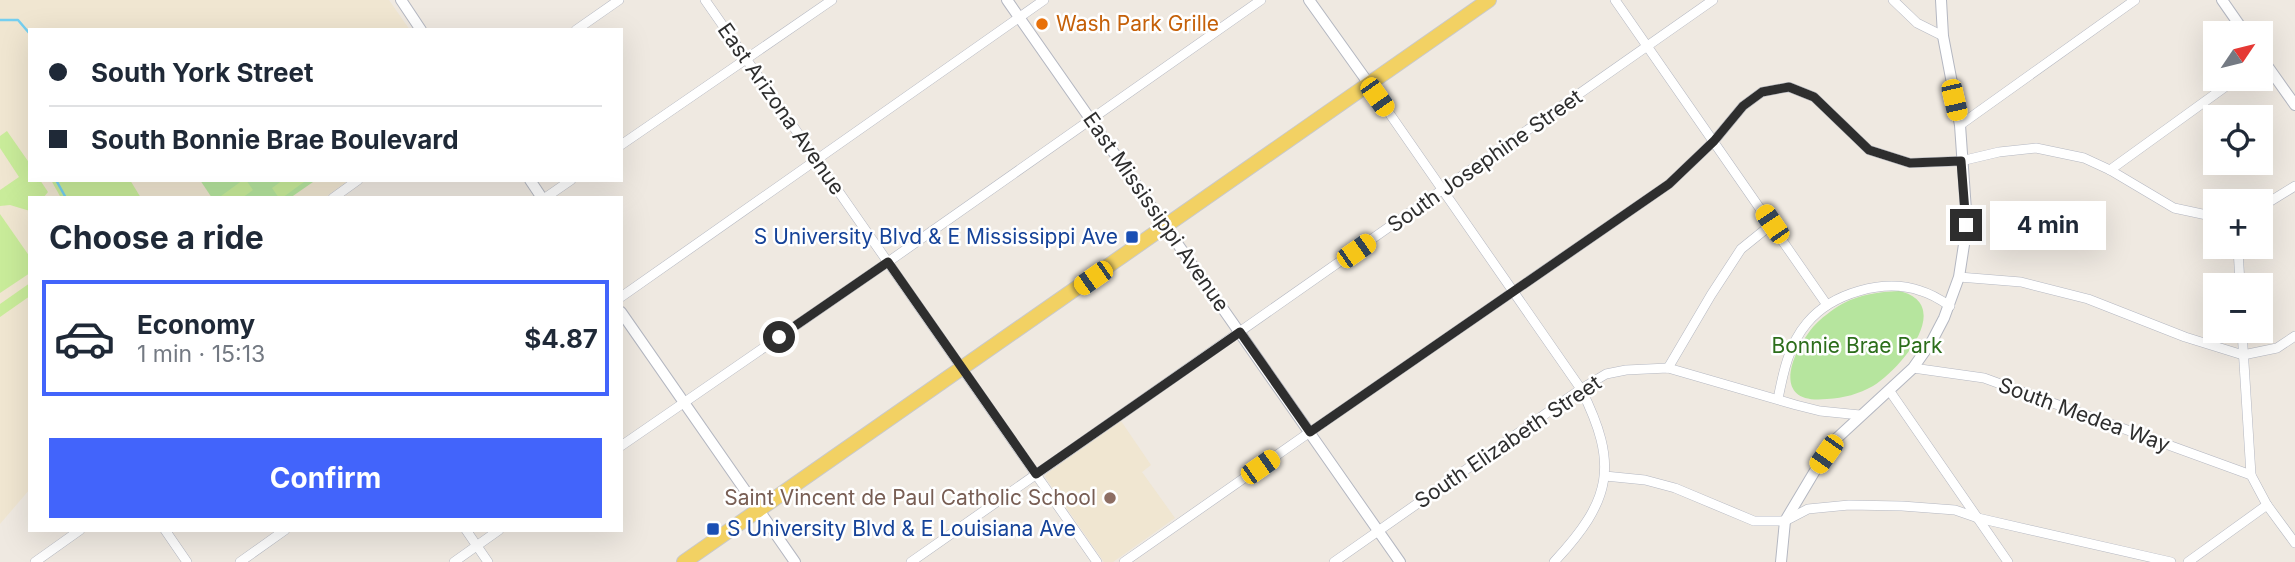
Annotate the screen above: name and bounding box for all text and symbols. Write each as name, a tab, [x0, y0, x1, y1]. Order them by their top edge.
place label: Wash Park Grille	[1056, 11, 1219, 36]
marker: Wash Park Grille	[1034, 16, 1050, 32]
street label: East Arizona Avenue	[713, 18, 850, 199]
north arrow	[2203, 21, 2273, 91]
map controls	[2203, 21, 2273, 343]
text: South York Street	[91, 57, 313, 88]
car	[1357, 74, 1398, 120]
car	[1940, 77, 1969, 123]
street label: South Josephine Street	[1383, 84, 1587, 237]
button: locate	[2203, 105, 2273, 175]
street label: East Mississippi Avenue	[1078, 107, 1235, 316]
text: South Bonnie Brae Boulevard	[91, 124, 459, 155]
button: +	[2203, 189, 2273, 259]
car	[1752, 201, 1793, 247]
callout: 4 min	[1990, 201, 2106, 250]
route end	[1950, 209, 1982, 241]
text: 4 min	[2017, 211, 2079, 239]
text: Choose a ride	[49, 218, 264, 257]
place label: S University Blvd & E Mississippi Ave	[754, 224, 1118, 249]
marker: S University Blvd & E Mississippi Ave	[1124, 229, 1140, 245]
car	[1333, 230, 1380, 272]
car	[1070, 257, 1117, 299]
button: −	[2203, 273, 2273, 343]
icon: car	[53, 307, 116, 370]
text: Economy	[137, 309, 255, 340]
route start	[763, 321, 795, 353]
text: $4.87	[524, 323, 598, 354]
park label: Bonnie Brae Park	[1772, 333, 1943, 358]
text: 1 min · 15:13	[137, 340, 265, 368]
street label: South Elizabeth Street	[1410, 370, 1606, 513]
street label: South Medea Way	[1995, 372, 2174, 457]
car	[1806, 431, 1847, 477]
button: Confirm	[49, 438, 602, 518]
car	[1237, 446, 1284, 488]
place label: Saint Vincent de Paul Catholic School	[724, 485, 1096, 510]
marker: Saint Vincent de Paul Catholic School	[1102, 490, 1118, 506]
place label: S University Blvd & E Louisiana Ave	[727, 516, 1076, 541]
marker: S University Blvd & E Louisiana Ave	[705, 521, 721, 537]

